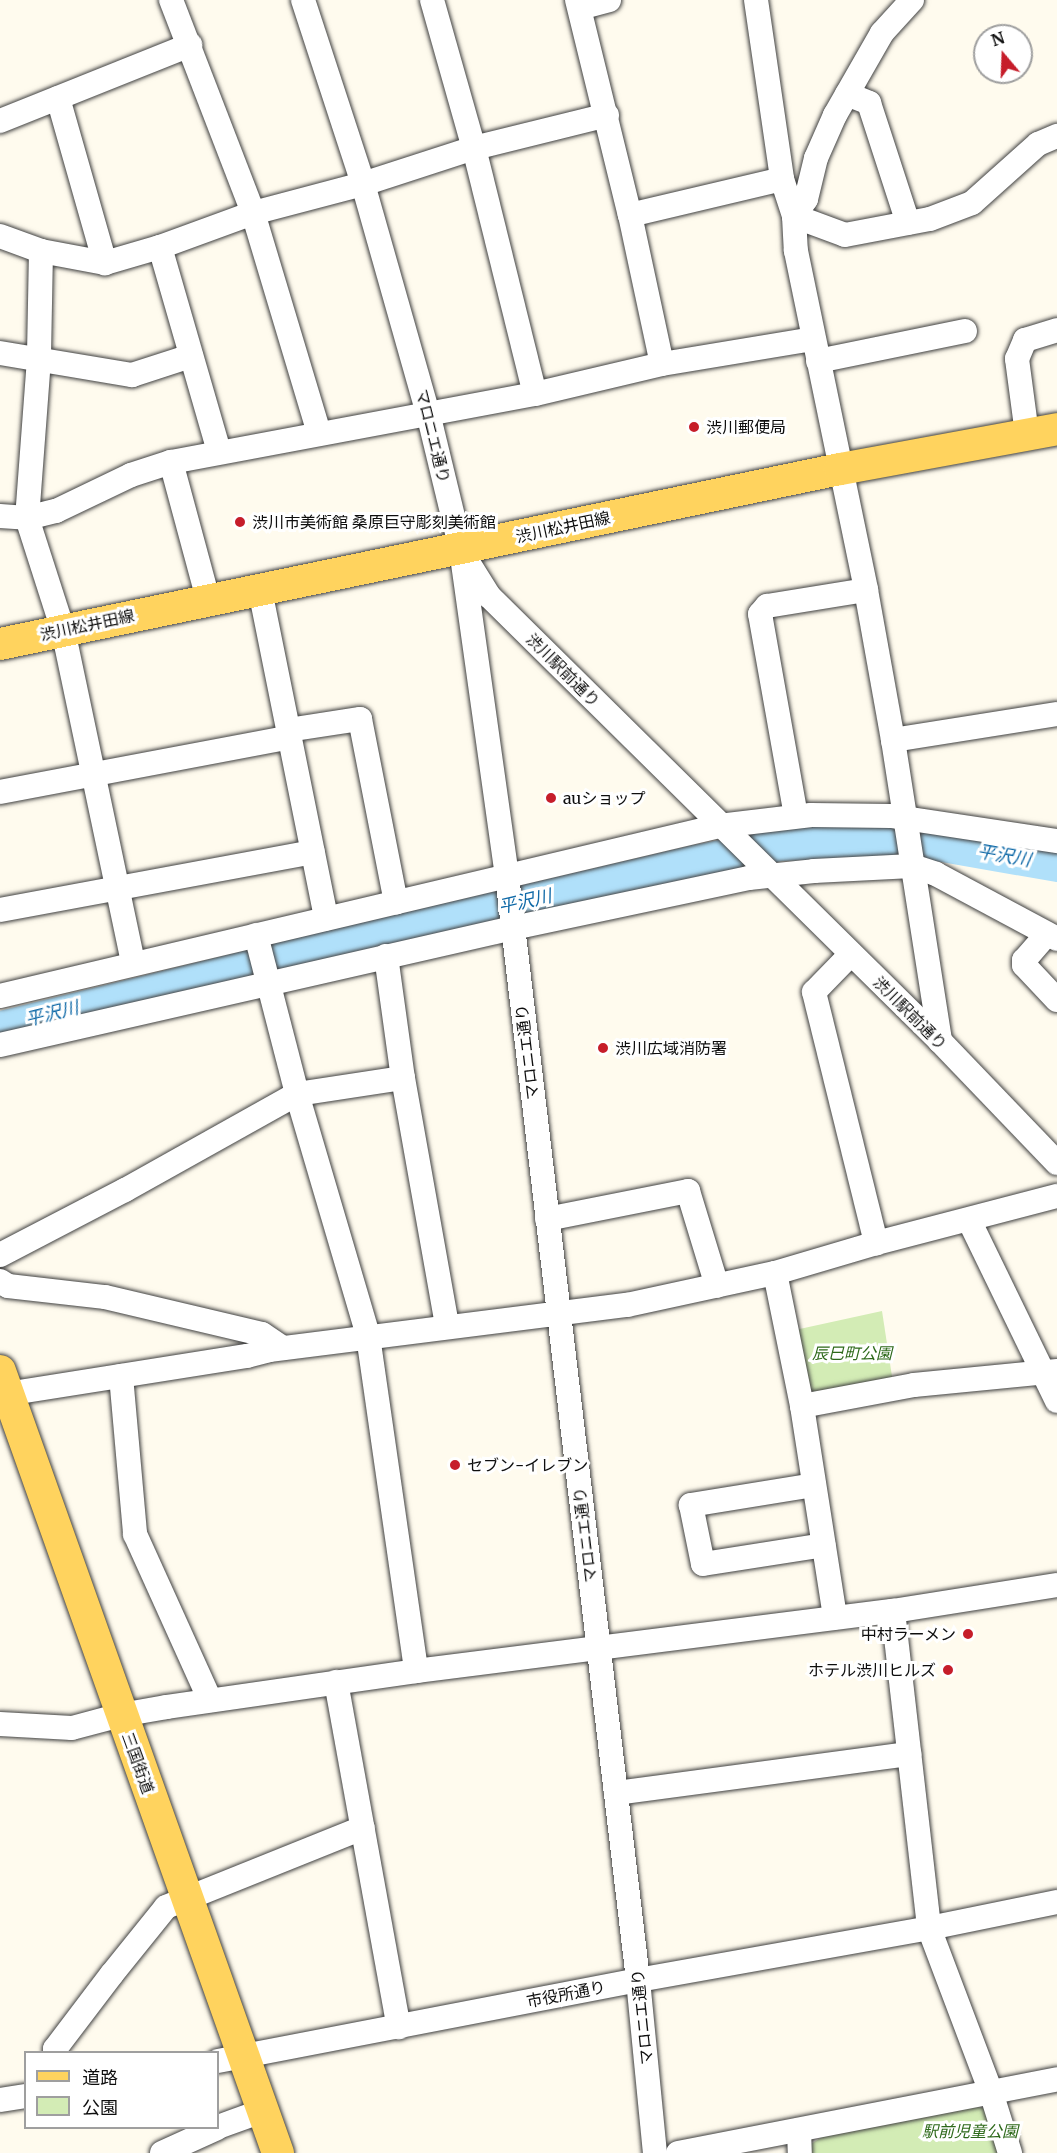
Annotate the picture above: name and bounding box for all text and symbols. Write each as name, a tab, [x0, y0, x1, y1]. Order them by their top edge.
north arrow	[973, 24, 1033, 84]
text: N	[989, 27, 1007, 50]
street label: マロニエ通り	[412, 387, 454, 485]
place label: 渋川郵便局	[706, 417, 786, 437]
marker: 渋川郵便局	[687, 420, 701, 434]
street label: 渋川松井田線	[514, 508, 612, 546]
place label: 渋川市美術館 桑原巨守彫刻美術館	[252, 512, 496, 532]
marker: 渋川市美術館 桑原巨守彫刻美術館	[233, 515, 247, 529]
street label: 渋川松井田線	[38, 606, 136, 644]
street label: 渋川駅前通り	[522, 629, 604, 711]
place label: auショップ	[563, 788, 645, 808]
marker: auショップ	[544, 791, 558, 805]
water label: 平沢川	[976, 841, 1032, 871]
water label: 平沢川	[496, 885, 554, 919]
street label: 渋川駅前通り	[869, 972, 951, 1054]
water label: 平沢川	[23, 997, 81, 1031]
street label: マロニエ通り	[512, 1003, 542, 1101]
place label: 渋川広域消防署	[615, 1038, 727, 1058]
marker: 渋川広域消防署	[596, 1041, 610, 1055]
park label: 辰巳町公園	[812, 1343, 892, 1363]
place label: セブン-イレブン	[467, 1455, 588, 1475]
marker: セブン-イレブン	[448, 1458, 462, 1472]
street label: マロニエ通り	[570, 1486, 600, 1584]
place label: 中村ラーメン	[860, 1624, 956, 1644]
marker: 中村ラーメン	[961, 1627, 975, 1641]
place label: ホテル渋川ヒルズ	[808, 1660, 936, 1680]
marker: ホテル渋川ヒルズ	[941, 1663, 955, 1677]
street label: 三国街道	[118, 1730, 158, 1796]
street label: マロニエ通り	[627, 1968, 657, 2066]
street label: 市役所通り	[525, 1977, 607, 2011]
legend	[24, 2051, 219, 2129]
text: 道路	[82, 2066, 118, 2089]
text: 公園	[82, 2096, 118, 2119]
park label: 駅前児童公園	[922, 2121, 1018, 2141]

